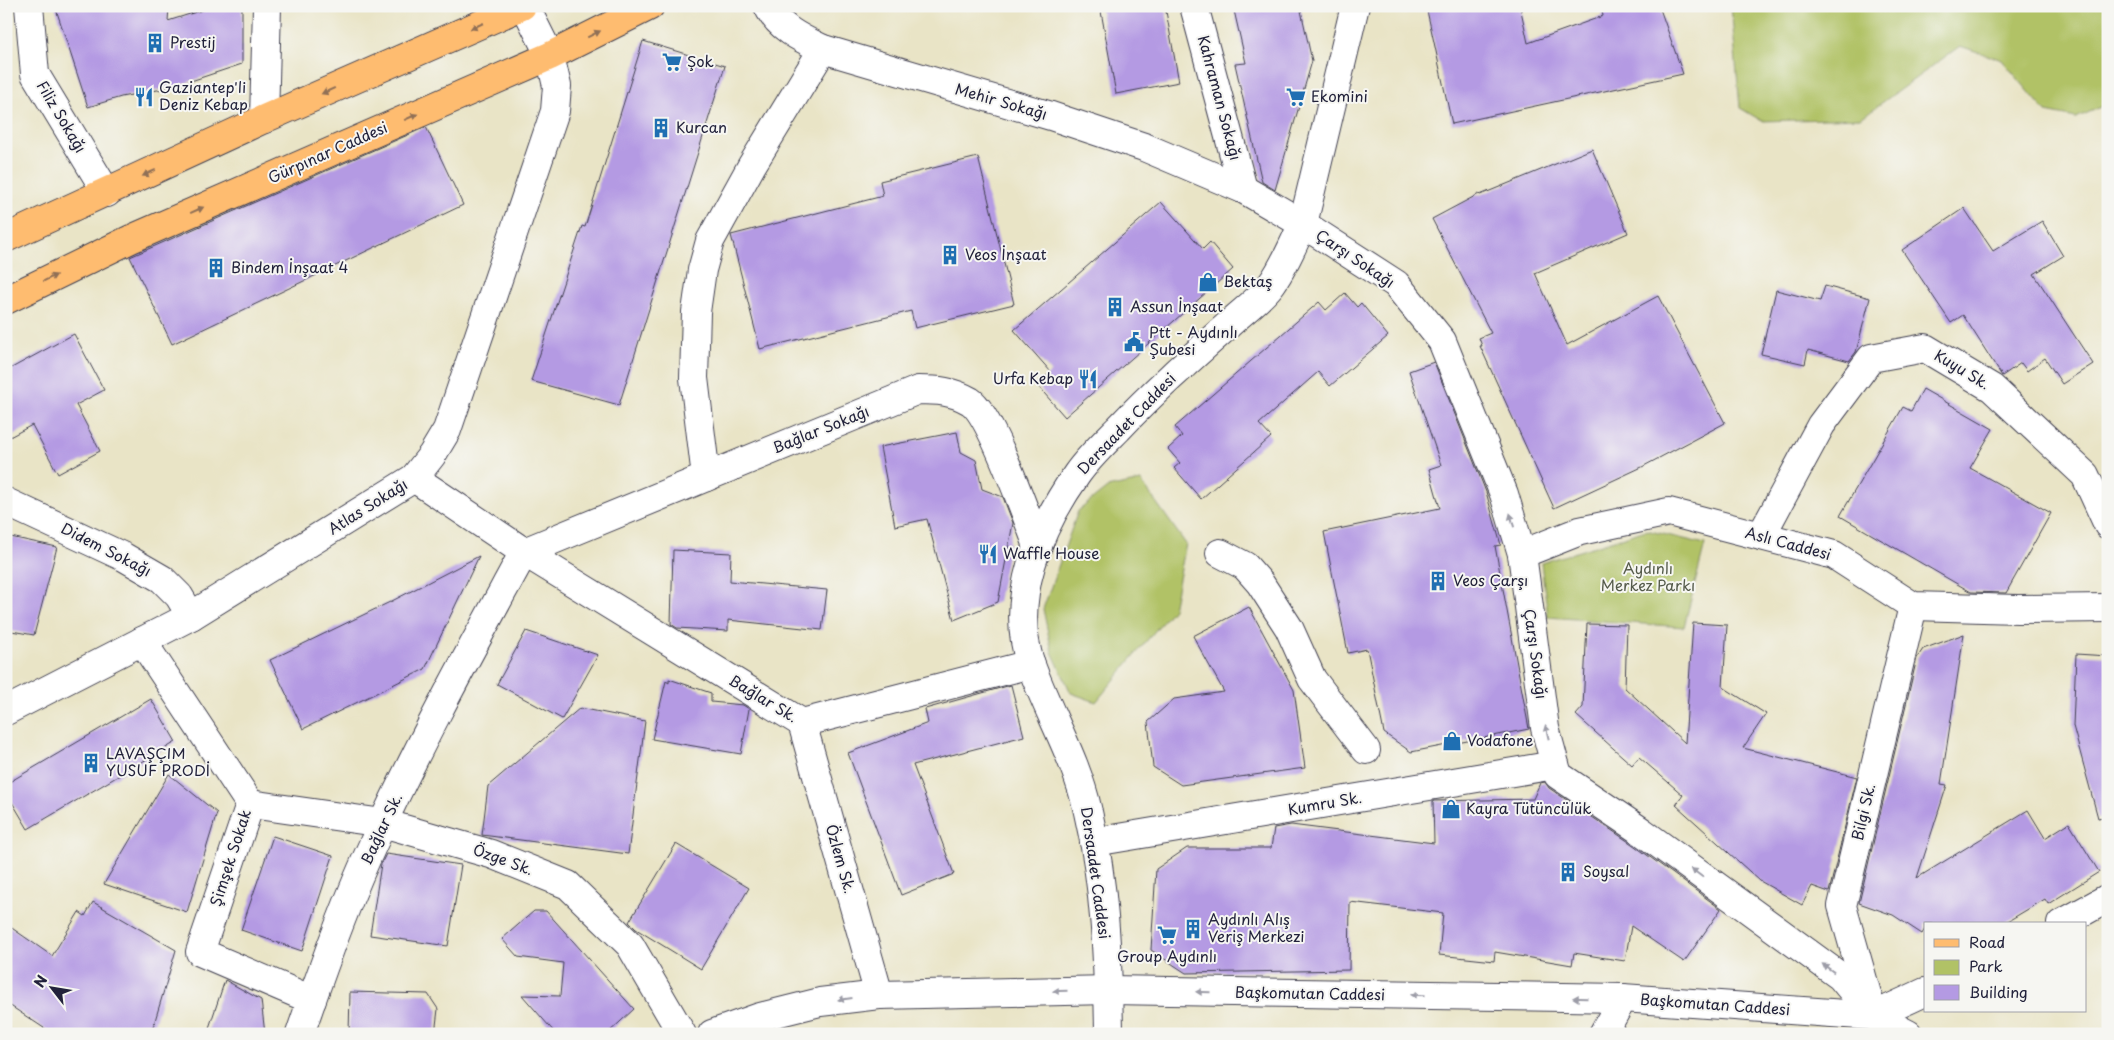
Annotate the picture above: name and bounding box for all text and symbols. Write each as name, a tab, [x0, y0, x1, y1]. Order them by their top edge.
one-way arrow	[470, 22, 484, 30]
place label: Prestij	[170, 30, 216, 53]
one-way arrow	[587, 30, 601, 38]
building icon: Prestij	[144, 32, 166, 54]
street label: Kahraman Sokağı	[1193, 33, 1248, 163]
place label: Şok	[687, 49, 714, 72]
supermarket icon: Şok	[661, 51, 683, 73]
place label: Gaziantep'li Deniz Kebap	[159, 75, 248, 115]
street label: Filiz Sokağı	[32, 76, 93, 157]
street label: Mehir Sokağı	[953, 76, 1050, 125]
place label: Ekomini	[1311, 84, 1368, 107]
restaurant icon: Gaziantep'li Deniz Kebap	[133, 86, 155, 108]
supermarket icon: Ekomini	[1285, 86, 1307, 108]
one-way arrow	[321, 87, 335, 95]
one-way arrow	[404, 113, 418, 121]
street label: Gürpınar Caddesi	[264, 115, 391, 188]
place label: Kurcan	[676, 115, 727, 138]
building icon: Kurcan	[650, 117, 672, 139]
one-way arrow	[142, 169, 156, 177]
one-way arrow	[190, 206, 205, 214]
street label: Çarşı Sokağı	[1312, 223, 1400, 293]
place label: Veos İnşaat	[965, 242, 1047, 265]
building icon: Veos İnşaat	[939, 244, 961, 266]
place label: Bindem İnşaat 4	[231, 255, 349, 278]
building icon: Bindem İnşaat 4	[205, 257, 227, 279]
place label: Bektaş	[1223, 269, 1272, 292]
shop icon: Bektaş	[1197, 271, 1219, 293]
one-way arrow	[43, 274, 57, 282]
place label: Assun İnşaat	[1130, 294, 1223, 317]
building icon: Assun İnşaat	[1104, 296, 1126, 318]
place label: Ptt - Aydınlı Şubesi	[1149, 320, 1238, 360]
public building icon: Ptt - Aydınlı Şubesi	[1123, 331, 1145, 353]
street label: Kuyu Sk.	[1930, 343, 1995, 394]
place label: Urfa Kebap	[993, 366, 1073, 389]
street label: Dersaadet Caddesi	[1071, 367, 1180, 479]
restaurant icon: Urfa Kebap	[1077, 368, 1099, 390]
street label: Bağlar Sokağı	[769, 399, 872, 458]
street label: Atlas Sokağı	[323, 472, 412, 539]
one-way arrow	[1507, 512, 1515, 527]
street label: Didem Sokağı	[58, 516, 156, 581]
street label: Aslı Caddesi	[1743, 520, 1834, 565]
place label: Waffle House	[1003, 541, 1099, 564]
restaurant icon: Waffle House	[977, 543, 999, 565]
park label: Aydınlı Merkez Parkı	[1601, 556, 1695, 596]
place label: Veos Çarşı	[1453, 568, 1528, 591]
building icon: Veos Çarşı	[1427, 570, 1449, 592]
street label: Çarşı Sokağı	[1519, 607, 1554, 700]
street label: Bağlar Sk.	[725, 668, 803, 727]
one-way arrow	[1543, 724, 1551, 739]
place label: Vodafone	[1467, 728, 1533, 751]
shop icon: Vodafone	[1441, 730, 1463, 752]
place label: LAVAŞÇIM YUSUF PRODİ	[106, 741, 210, 781]
building icon: LAVAŞÇIM YUSUF PRODİ	[80, 752, 102, 774]
street label: Bilgi Sk.	[1845, 781, 1880, 843]
street label: Kumru Sk.	[1286, 785, 1363, 820]
street label: Bağlar Sk.	[354, 789, 407, 868]
place label: Kayra Tütüncülük	[1466, 796, 1591, 819]
shop icon: Kayra Tütüncülük	[1440, 798, 1462, 820]
street label: Dersaadet Caddesi	[1076, 805, 1117, 940]
street label: Şimşek Sokak	[203, 806, 256, 909]
street label: Özlem Sk.	[821, 821, 862, 896]
street label: Özge Sk.	[470, 837, 537, 880]
place label: Soysal	[1583, 859, 1629, 882]
building icon: Soysal	[1557, 861, 1579, 883]
one-way arrow	[1690, 868, 1704, 878]
place label: Aydınlı Alış Veriş Merkezi	[1208, 907, 1304, 947]
building icon: Aydınlı Alış Veriş Merkezi	[1182, 918, 1204, 940]
legend	[1924, 922, 2086, 1012]
supermarket icon: Group Aydınlı	[1156, 924, 1178, 946]
text: Road	[1969, 930, 2005, 953]
place label: Group Aydınlı	[1117, 944, 1217, 967]
text: Park	[1969, 954, 2003, 977]
north arrow	[28, 962, 78, 1012]
one-way arrow	[1821, 963, 1835, 973]
text: N	[29, 971, 52, 991]
street label: Başkomutan Caddesi	[1235, 980, 1385, 1005]
text: Building	[1969, 980, 2028, 1003]
street label: Başkomutan Caddesi	[1639, 987, 1791, 1020]
one-way arrow	[1052, 988, 1068, 996]
one-way arrow	[1195, 988, 1211, 996]
one-way arrow	[1410, 991, 1426, 999]
one-way arrow	[1572, 994, 1588, 1002]
one-way arrow	[837, 995, 853, 1003]

